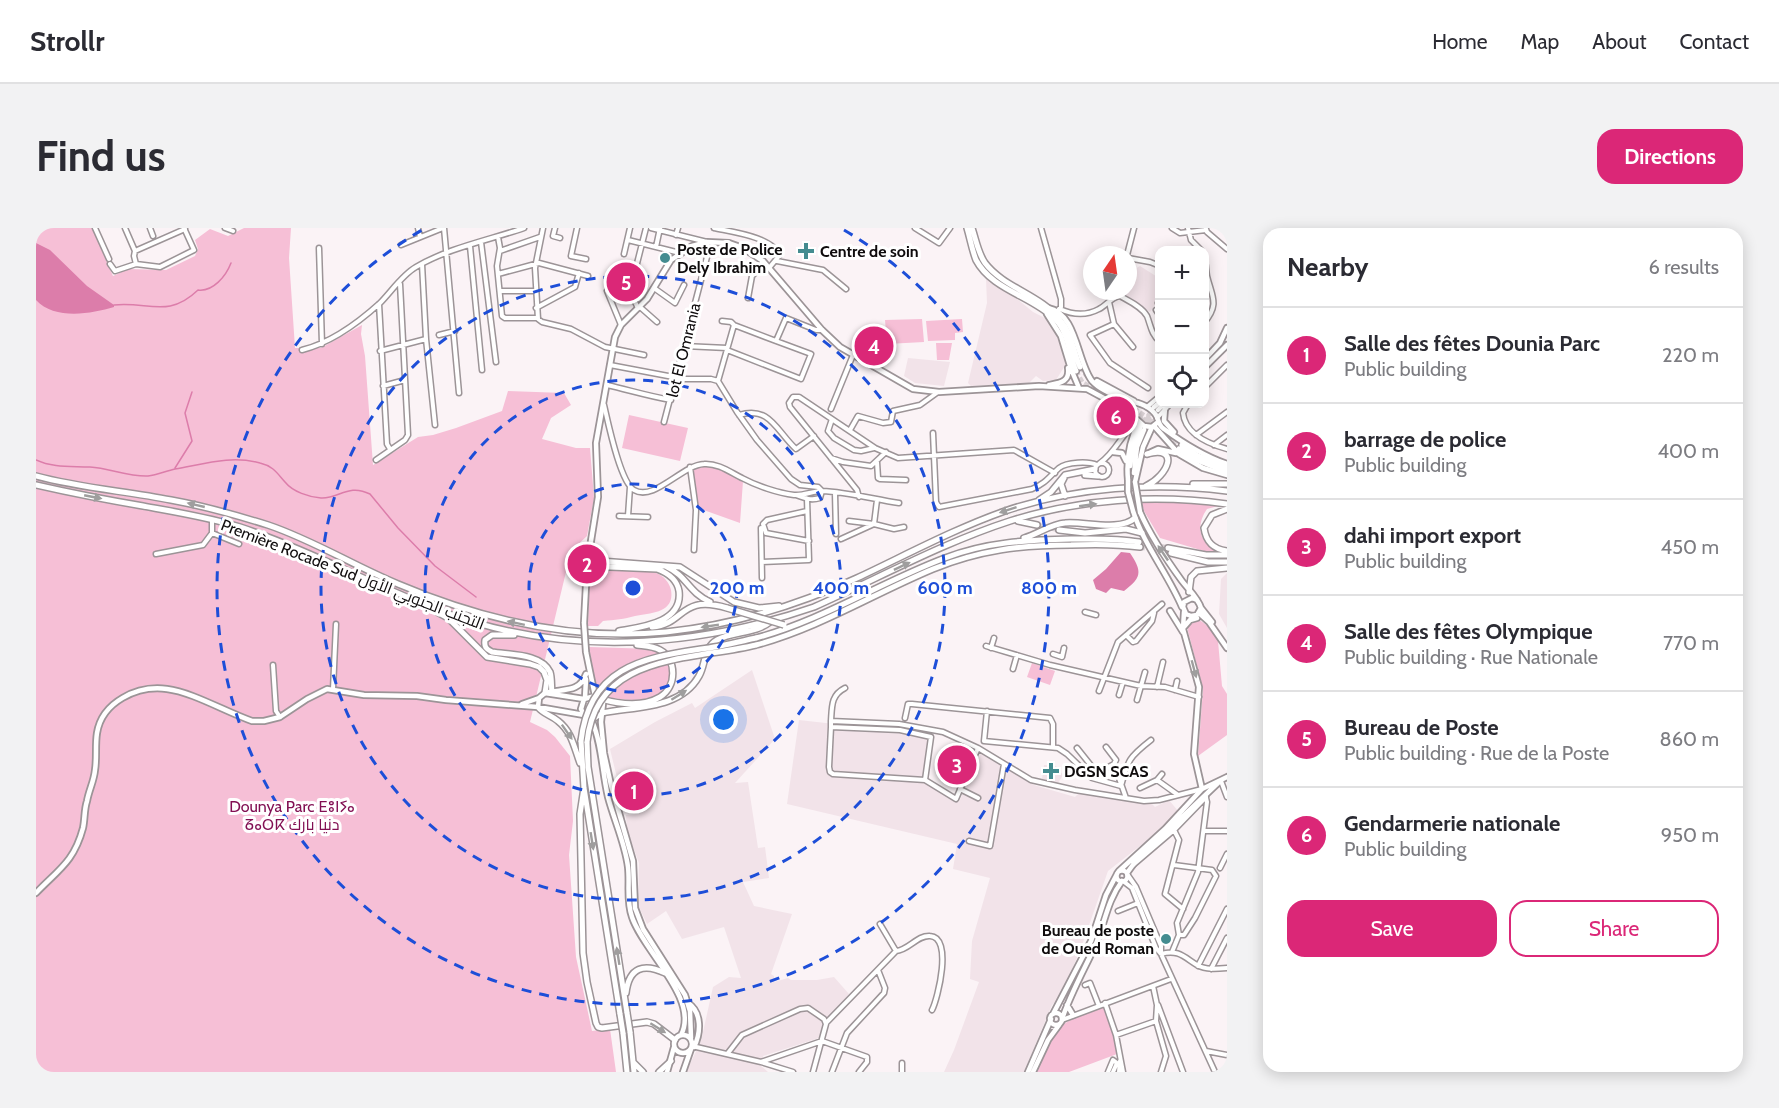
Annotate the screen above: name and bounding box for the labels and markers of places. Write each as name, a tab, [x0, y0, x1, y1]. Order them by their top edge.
place label: Poste de Police Dely Ibrahim	[677, 240, 783, 277]
marker: Centre de soin	[797, 242, 815, 260]
place label: Centre de soin	[820, 242, 919, 261]
marker: Poste de Police Dely Ibrahim	[658, 251, 672, 265]
pin: 5	[606, 260, 646, 304]
pin: 4	[854, 324, 894, 368]
pin: 6	[1096, 394, 1136, 438]
pin: 2	[568, 542, 606, 586]
centre of rings	[623, 578, 643, 598]
pin: 3	[938, 742, 976, 788]
marker: DGSN SCAS	[1042, 762, 1060, 780]
place label: DGSN SCAS	[1064, 762, 1149, 781]
pin: 1	[614, 768, 654, 814]
place label: Bureau de poste de Oued Roman	[1042, 921, 1154, 958]
marker: Bureau de poste de Oued Roman	[1159, 932, 1173, 946]

